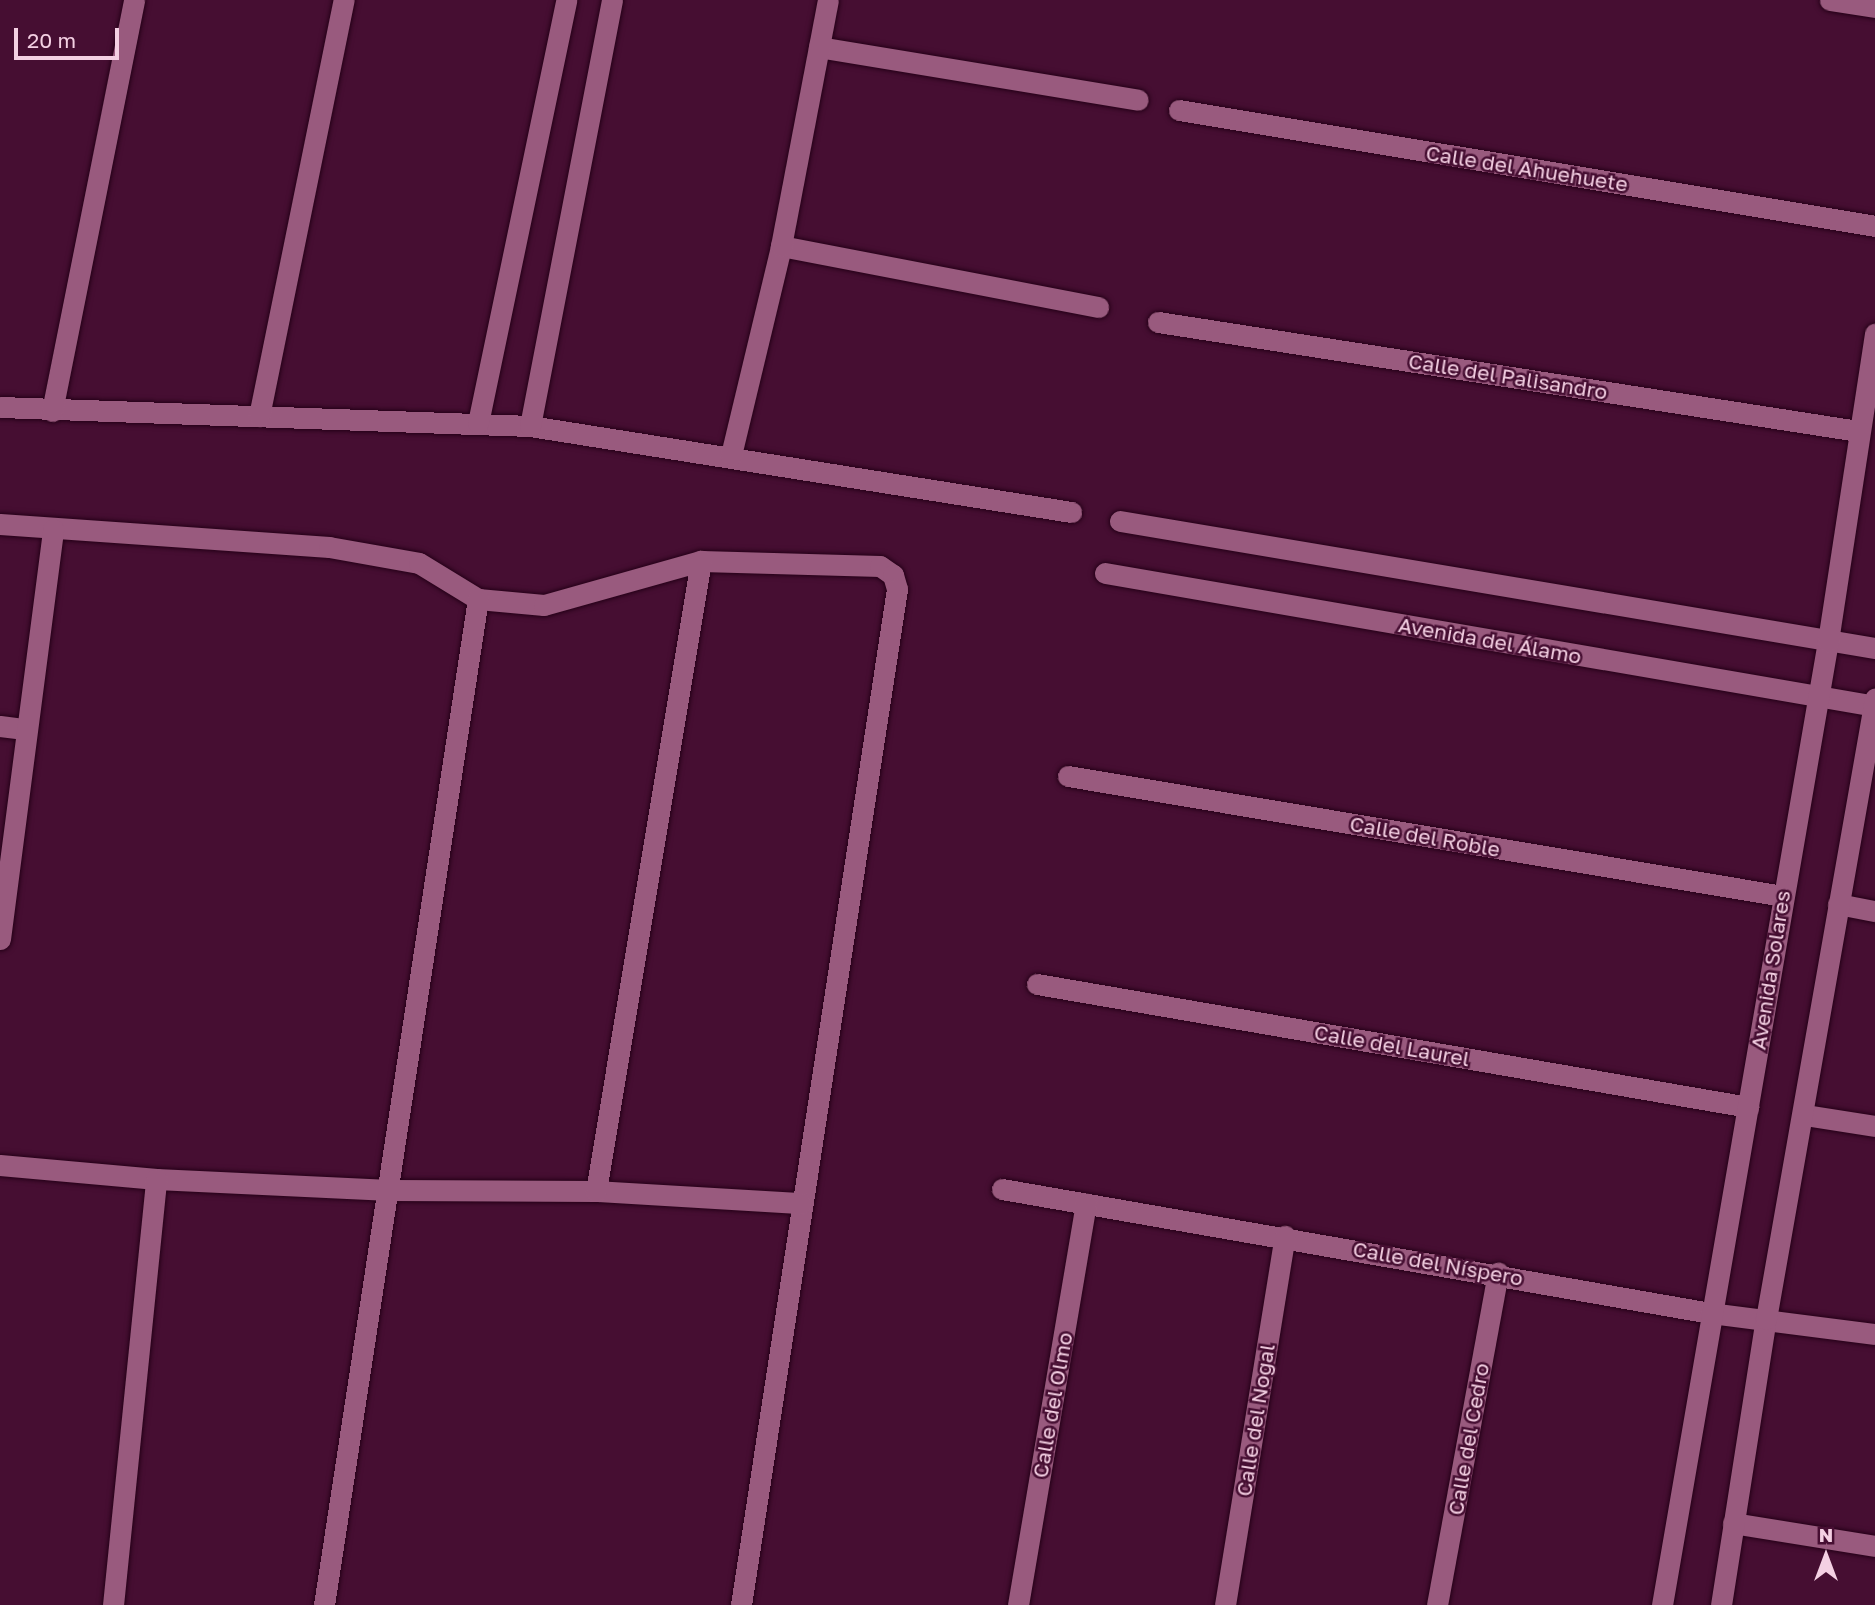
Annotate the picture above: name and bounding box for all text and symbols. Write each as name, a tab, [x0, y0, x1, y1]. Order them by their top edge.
scale bar	[18, 14, 122, 58]
text: 20 m	[27, 27, 76, 53]
street label: Calle del Ahuehuete	[1424, 140, 1630, 196]
street label: Calle del Palisandro	[1407, 348, 1609, 404]
street label: Avenida del Álamo	[1397, 611, 1583, 669]
street label: Calle del Roble	[1348, 810, 1502, 862]
street label: Avenida Solares	[1745, 889, 1795, 1051]
street label: Calle del Laurel	[1312, 1019, 1472, 1071]
street label: Calle del Níspero	[1351, 1236, 1525, 1290]
street label: Calle del Olmo	[1027, 1330, 1077, 1480]
street label: Calle del Nogal	[1231, 1342, 1279, 1498]
street label: Calle del Cedro	[1442, 1361, 1494, 1517]
north arrow	[1791, 1521, 1861, 1591]
text: N	[1819, 1523, 1833, 1546]

